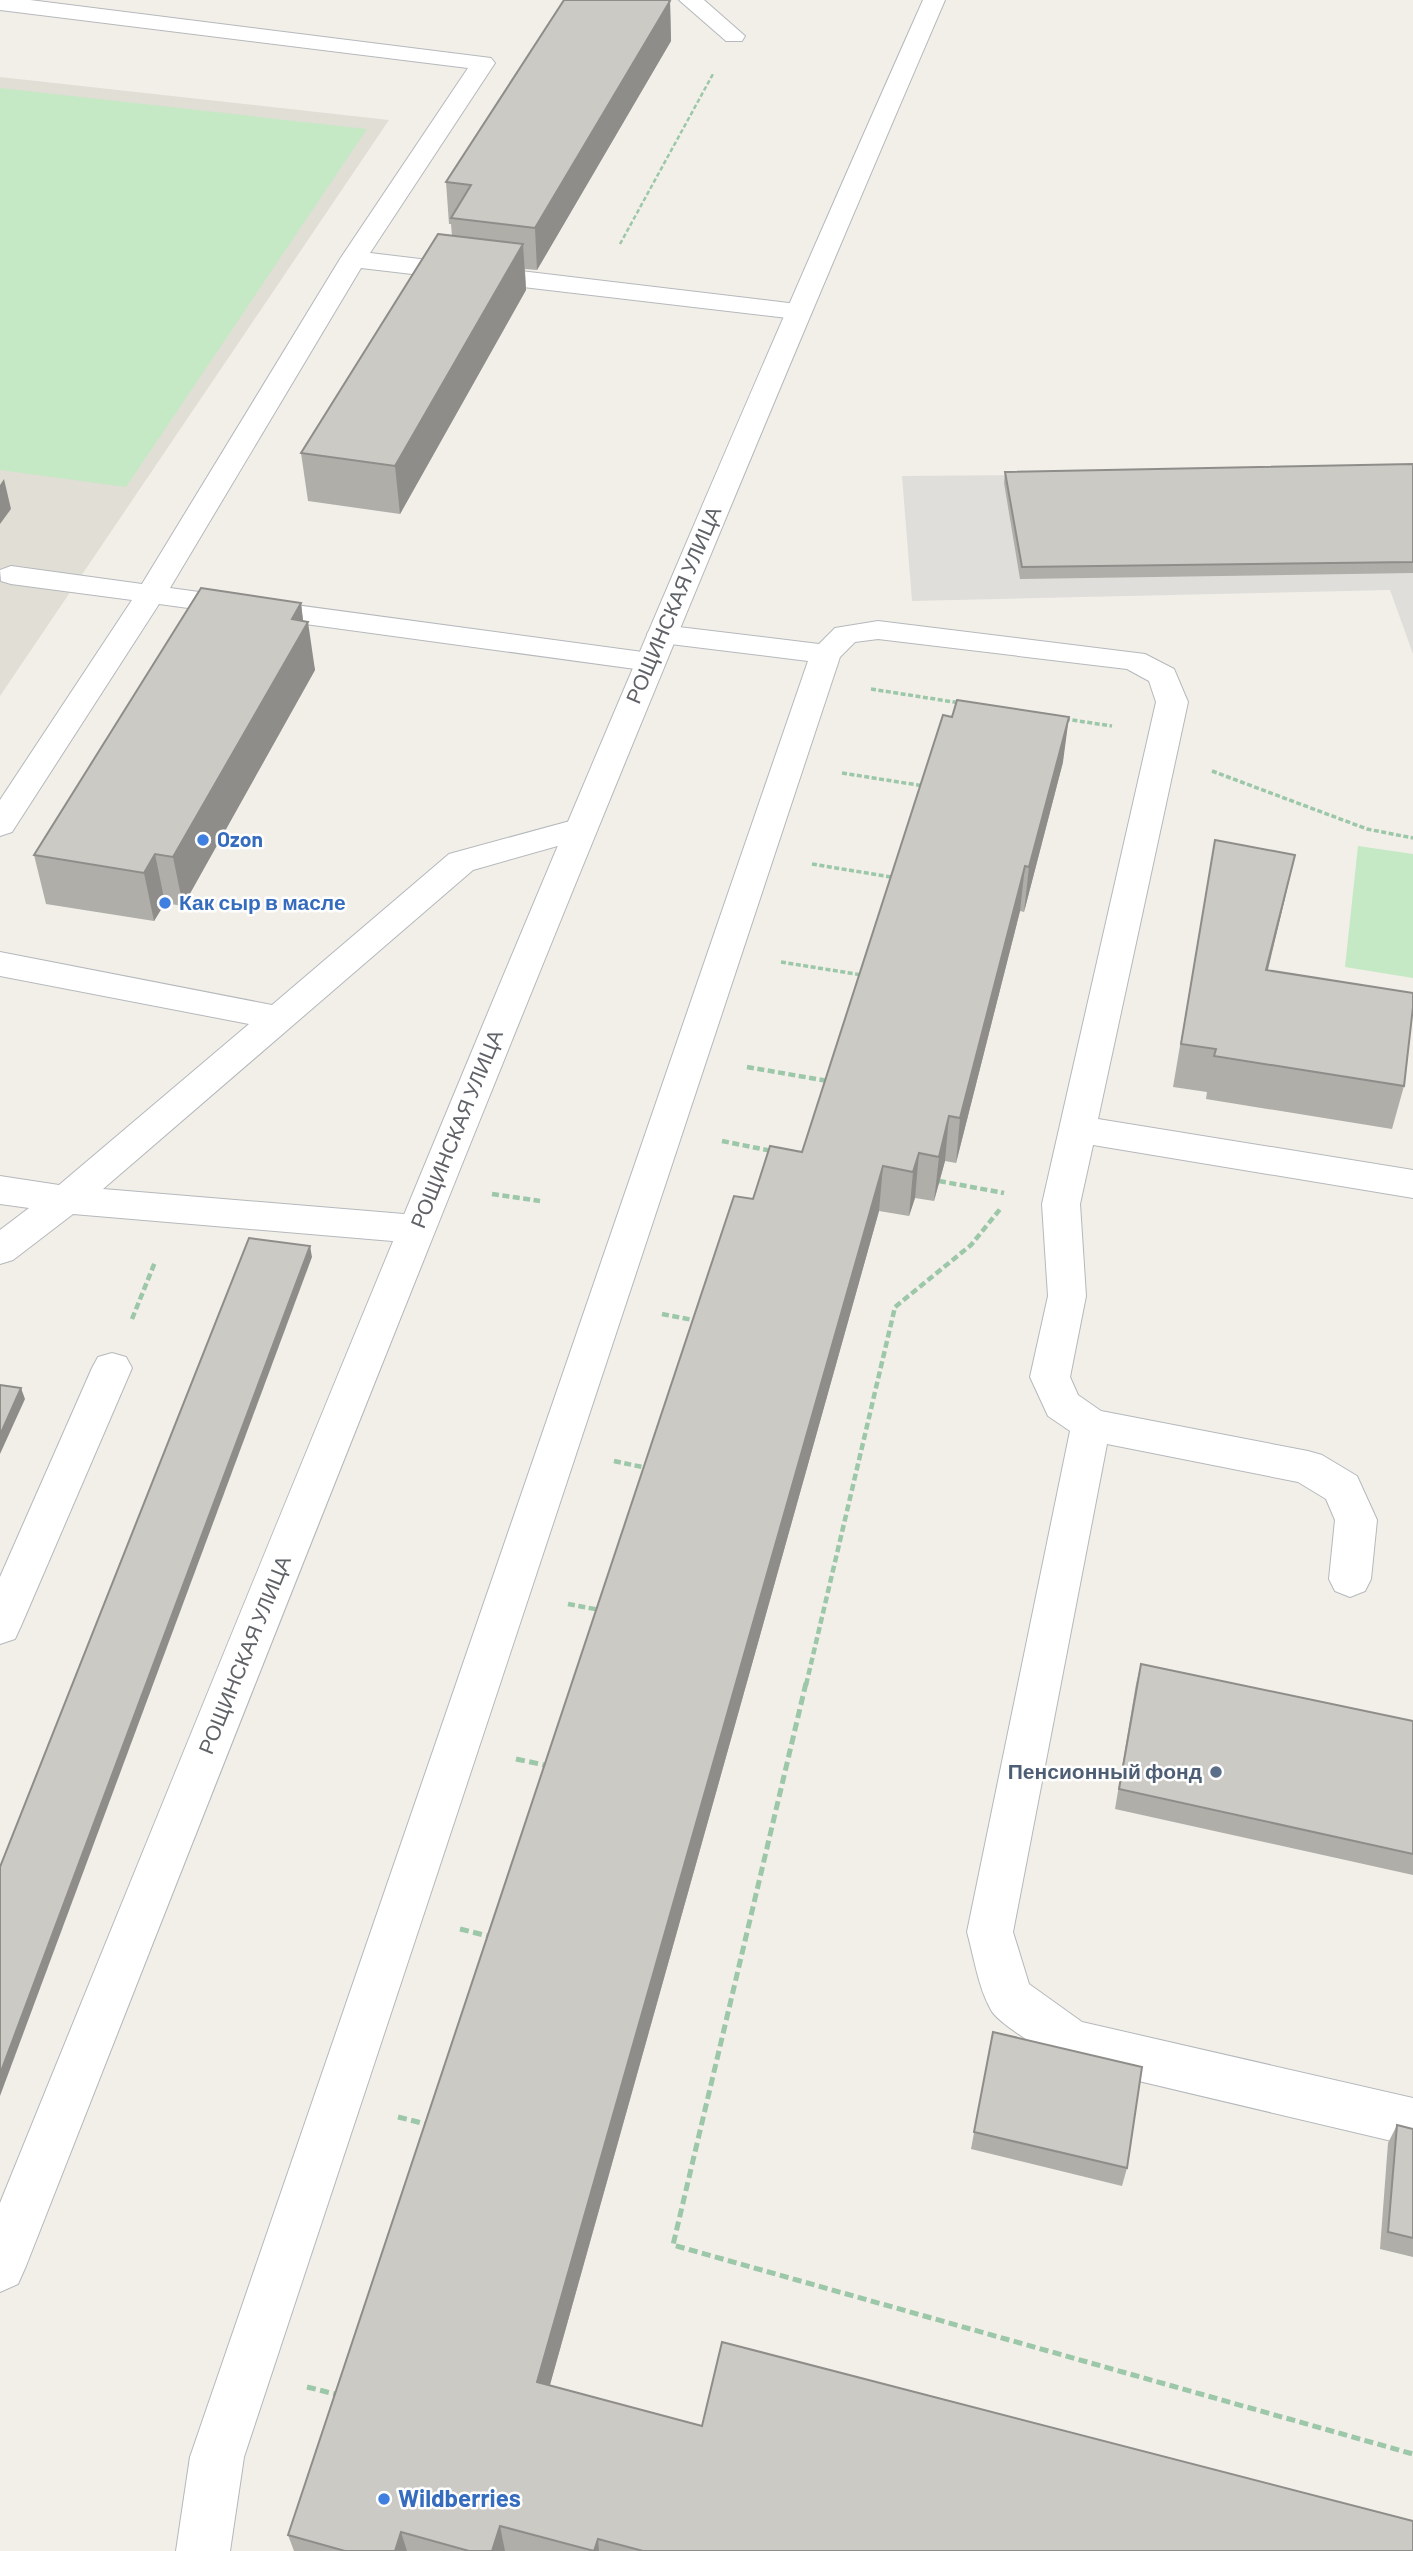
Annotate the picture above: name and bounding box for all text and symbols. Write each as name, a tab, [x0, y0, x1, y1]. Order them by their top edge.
street label: РОЩИНСКАЯ УЛИЦА	[620, 502, 725, 707]
place label: Ozon	[217, 826, 263, 851]
marker: Ozon	[195, 832, 211, 848]
place label: Как сыр в масле	[179, 889, 346, 914]
marker: Как сыр в масле	[157, 895, 173, 911]
street label: РОЩИНСКАЯ УЛИЦА	[404, 1026, 507, 1231]
street label: РОЩИНСКАЯ УЛИЦА	[192, 1552, 295, 1757]
place label: Пенсионный фонд	[1008, 1758, 1202, 1783]
marker: Пенсионный фонд	[1208, 1764, 1224, 1780]
place label: Wildberries	[398, 2483, 521, 2512]
marker: Wildberries	[376, 2491, 392, 2507]

